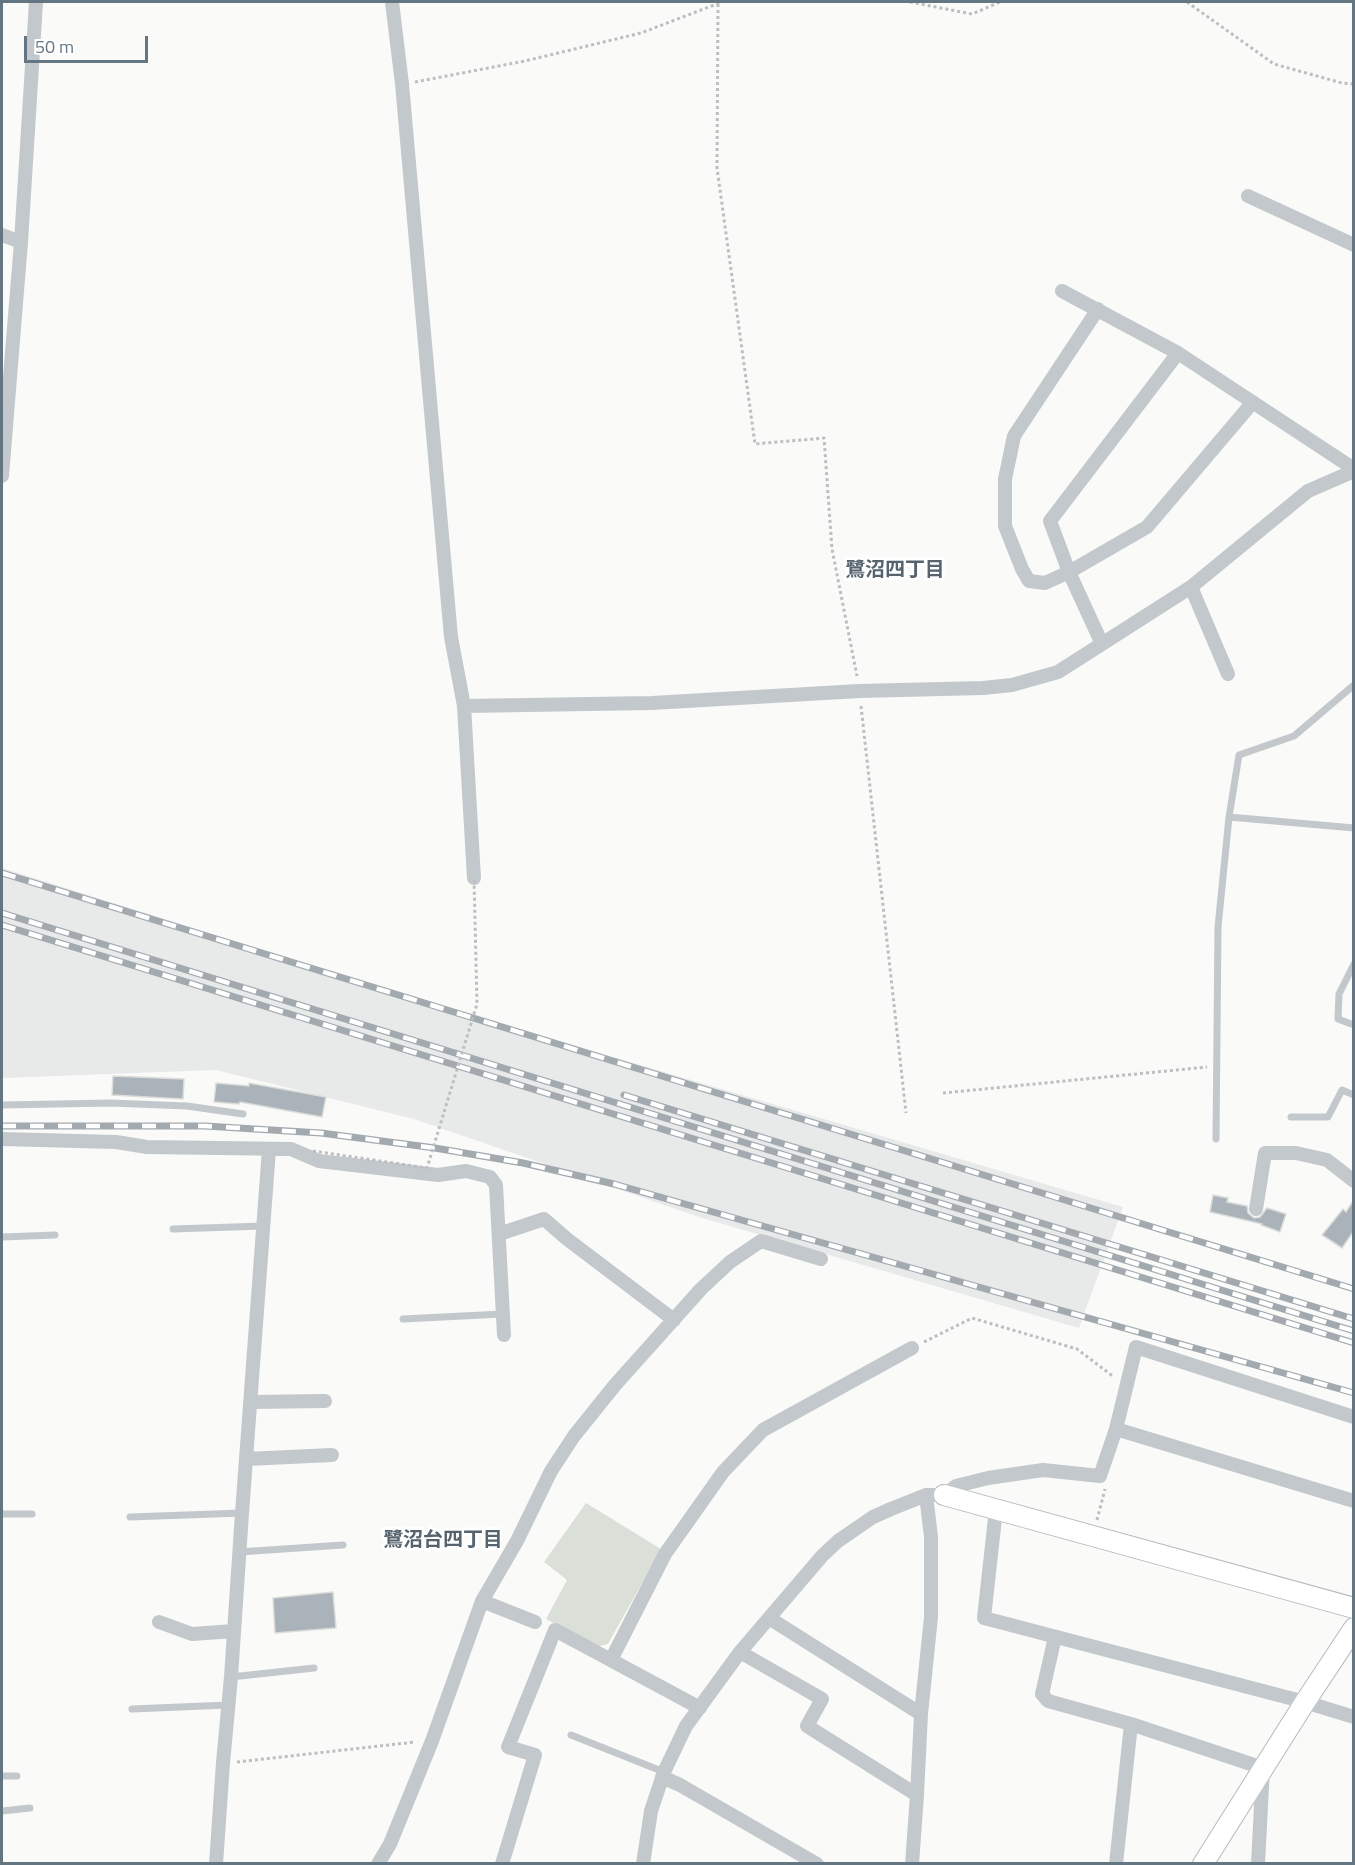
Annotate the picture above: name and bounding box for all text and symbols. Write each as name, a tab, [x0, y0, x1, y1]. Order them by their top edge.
scale bar	[27, 24, 152, 62]
text: 50 m	[35, 33, 74, 60]
district label: 鷺沼四丁目	[845, 559, 945, 583]
district label: 鷺沼台四丁目	[383, 1529, 503, 1553]

